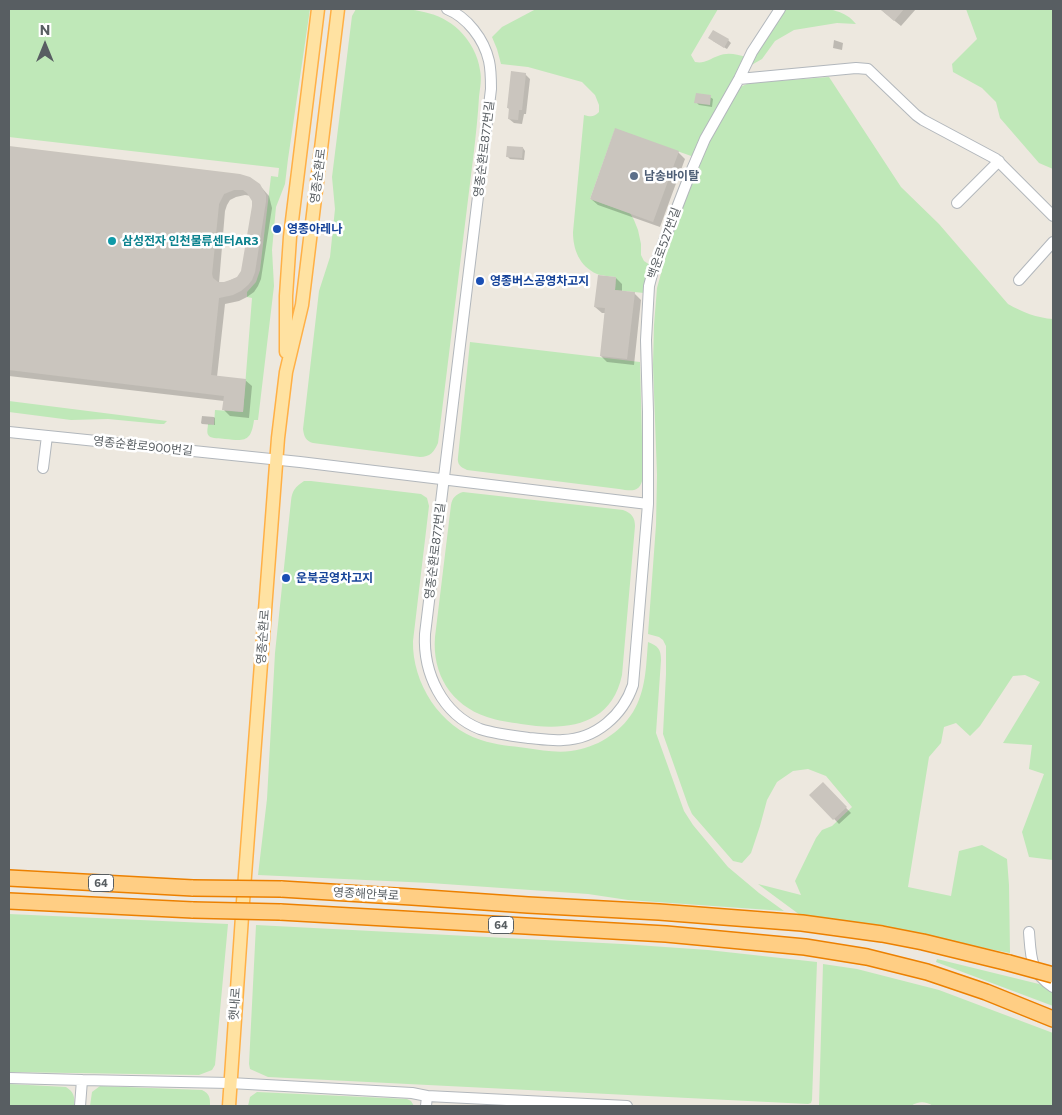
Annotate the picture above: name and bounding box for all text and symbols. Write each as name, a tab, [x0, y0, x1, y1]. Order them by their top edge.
north arrow	[20, 20, 70, 70]
text: N	[40, 21, 50, 38]
street label: 영종순환로877번길	[471, 100, 497, 198]
street label: 영종순환로	[307, 148, 329, 204]
place label: 남송바이탈	[644, 169, 699, 183]
marker: 남송바이탈	[628, 170, 640, 182]
street label: 백운로527번길	[644, 205, 684, 281]
place label: 영종아레나	[287, 222, 342, 236]
marker: 영종아레나	[271, 223, 283, 235]
place label: 삼성전자 인천물류센터AR3	[122, 234, 259, 248]
marker: 삼성전자 인천물류센터AR3	[106, 235, 118, 247]
place label: 영종버스공영차고지	[490, 274, 589, 288]
marker: 영종버스공영차고지	[474, 275, 486, 287]
street label: 영종순환로900번길	[92, 434, 194, 458]
street label: 영종순환로877번길	[422, 502, 448, 600]
place label: 운북공영차고지	[296, 571, 373, 585]
marker: 운북공영차고지	[280, 572, 292, 584]
street label: 영종순환로	[254, 609, 272, 665]
road number: 64	[88, 874, 114, 891]
street label: 영종해안북로	[333, 885, 399, 903]
road number: 64	[488, 916, 514, 934]
street label: 햇내로	[227, 987, 243, 1021]

